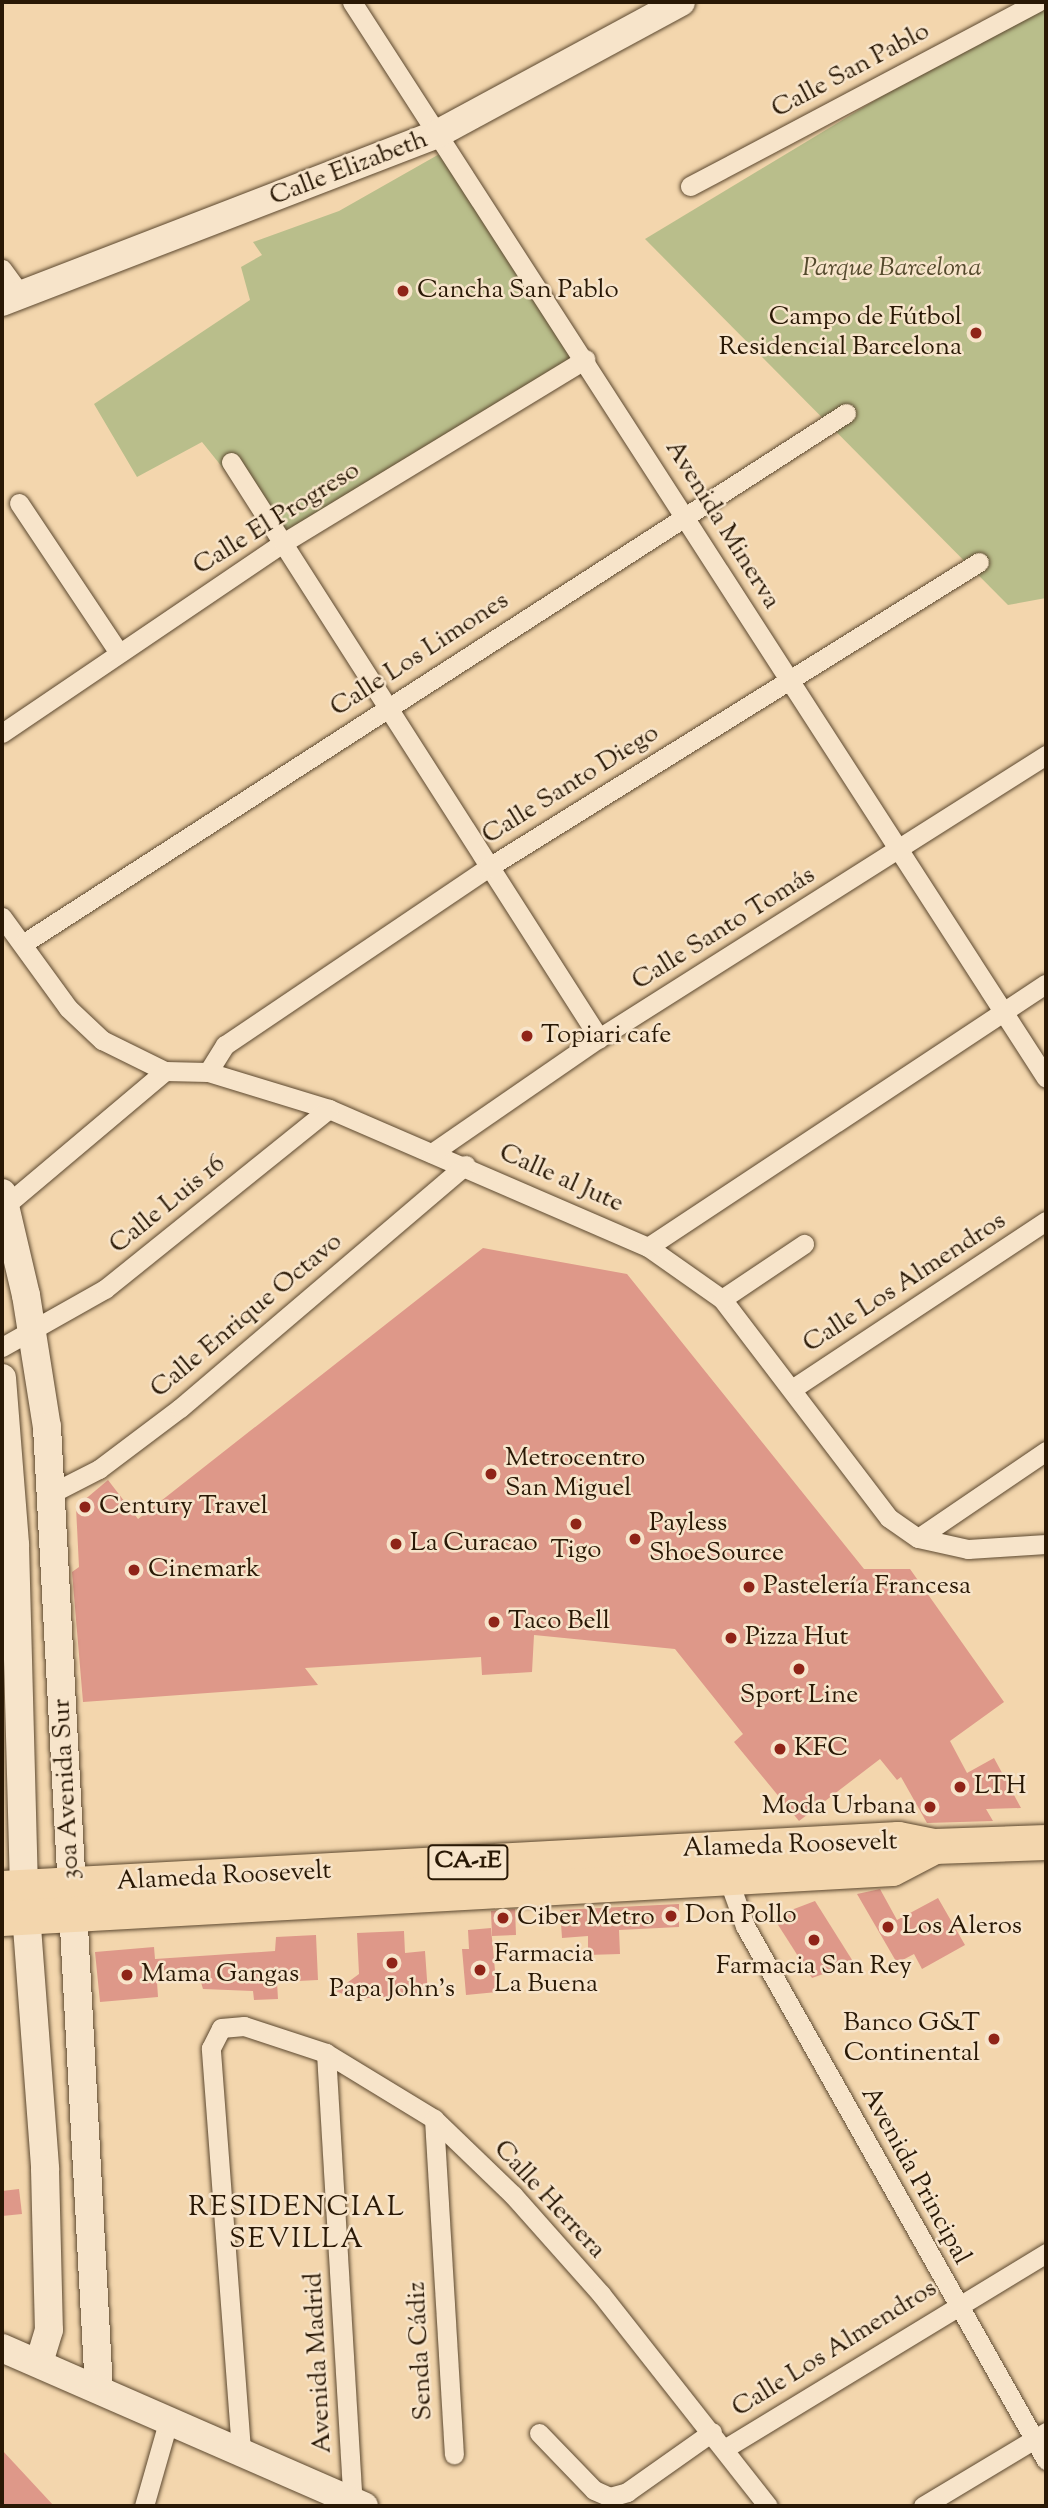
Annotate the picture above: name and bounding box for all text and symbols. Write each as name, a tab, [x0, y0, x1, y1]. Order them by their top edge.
street label: Calle San Pablo	[767, 16, 935, 126]
street label: Calle Elizabeth	[266, 125, 432, 213]
park label: Parque Barcelona	[802, 253, 982, 285]
place label: Cancha San Pablo	[417, 275, 619, 307]
marker: Cancha San Pablo	[395, 283, 411, 299]
place label: Campo de Fútbol Residencial Barcelona	[719, 302, 962, 364]
marker: Campo de Fútbol Residencial Barcelona	[968, 325, 984, 341]
street label: Avenida Minerva	[658, 435, 786, 615]
street label: Calle El Progreso	[188, 455, 366, 583]
street label: Calle Los Limones	[325, 586, 515, 724]
street label: Calle Santo Diego	[477, 718, 665, 852]
street label: Calle Santo Tomás	[627, 860, 821, 998]
place label: Topiari cafe	[541, 1020, 671, 1052]
marker: Topiari cafe	[519, 1028, 535, 1044]
street label: Calle al Jute	[494, 1138, 628, 1220]
street label: Calle Luis 16	[104, 1149, 232, 1261]
street label: Calle Los Almendros	[798, 1206, 1012, 1360]
street label: Calle Enrique Octavo	[145, 1227, 349, 1405]
place label: Metrocentro San Miguel	[505, 1443, 645, 1504]
marker: Metrocentro San Miguel	[483, 1466, 499, 1482]
place label: Century Travel	[99, 1491, 268, 1523]
marker: Century Travel	[77, 1499, 93, 1515]
place label: Payless ShoeSource	[649, 1508, 784, 1570]
marker: Tigo	[568, 1516, 584, 1532]
place label: La Curacao	[410, 1528, 538, 1560]
marker: Payless ShoeSource	[627, 1531, 643, 1547]
place label: Tigo	[550, 1535, 602, 1567]
marker: La Curacao	[388, 1536, 404, 1552]
place label: Cinemark	[148, 1554, 260, 1586]
marker: Cinemark	[126, 1562, 142, 1578]
place label: Pastelería Francesa	[763, 1571, 971, 1603]
marker: Pastelería Francesa	[741, 1579, 757, 1595]
place label: Taco Bell	[508, 1606, 610, 1638]
marker: Taco Bell	[486, 1614, 502, 1630]
place label: Pizza Hut	[745, 1622, 848, 1654]
marker: Pizza Hut	[723, 1630, 739, 1646]
marker: Sport Line	[791, 1661, 807, 1677]
place label: Sport Line	[740, 1680, 858, 1712]
street label: 30a Avenida Sur	[47, 1698, 87, 1880]
place label: KFC	[794, 1733, 848, 1765]
marker: KFC	[772, 1741, 788, 1757]
place label: LTH	[974, 1771, 1026, 1803]
marker: LTH	[952, 1779, 968, 1795]
place label: Moda Urbana	[762, 1791, 916, 1823]
marker: Moda Urbana	[922, 1799, 938, 1815]
street label: Alameda Roosevelt	[682, 1827, 898, 1865]
road number: CA-1E	[426, 1842, 510, 1882]
street label: Alameda Roosevelt	[116, 1856, 332, 1898]
place label: Don Pollo	[685, 1900, 797, 1932]
place label: Ciber Metro	[517, 1902, 655, 1934]
marker: Don Pollo	[663, 1908, 679, 1924]
marker: Ciber Metro	[495, 1910, 511, 1926]
place label: Los Aleros	[902, 1911, 1022, 1943]
marker: Los Aleros	[880, 1919, 896, 1935]
marker: Farmacia San Rey	[806, 1932, 822, 1948]
place label: Farmacia La Buena	[494, 1939, 598, 2000]
place label: Farmacia San Rey	[716, 1951, 912, 1983]
marker: Papa John's	[384, 1955, 400, 1971]
place label: Mama Gangas	[141, 1959, 299, 1991]
marker: Farmacia La Buena	[472, 1962, 488, 1978]
marker: Mama Gangas	[119, 1967, 135, 1983]
place label: Papa John's	[329, 1974, 455, 2006]
place label: Banco G&T Continental	[843, 2008, 980, 2070]
marker: Banco G&T Continental	[986, 2031, 1002, 2047]
street label: Avenida Principal	[853, 2082, 977, 2270]
street label: Calle Herrera	[486, 2134, 612, 2266]
district label: RESIDENCIAL SEVILLA	[190, 2191, 404, 2257]
street label: Avenida Madrid	[299, 2272, 339, 2454]
street label: Calle Los Almendros	[727, 2273, 943, 2425]
street label: Senda Cádiz	[402, 2281, 440, 2421]

